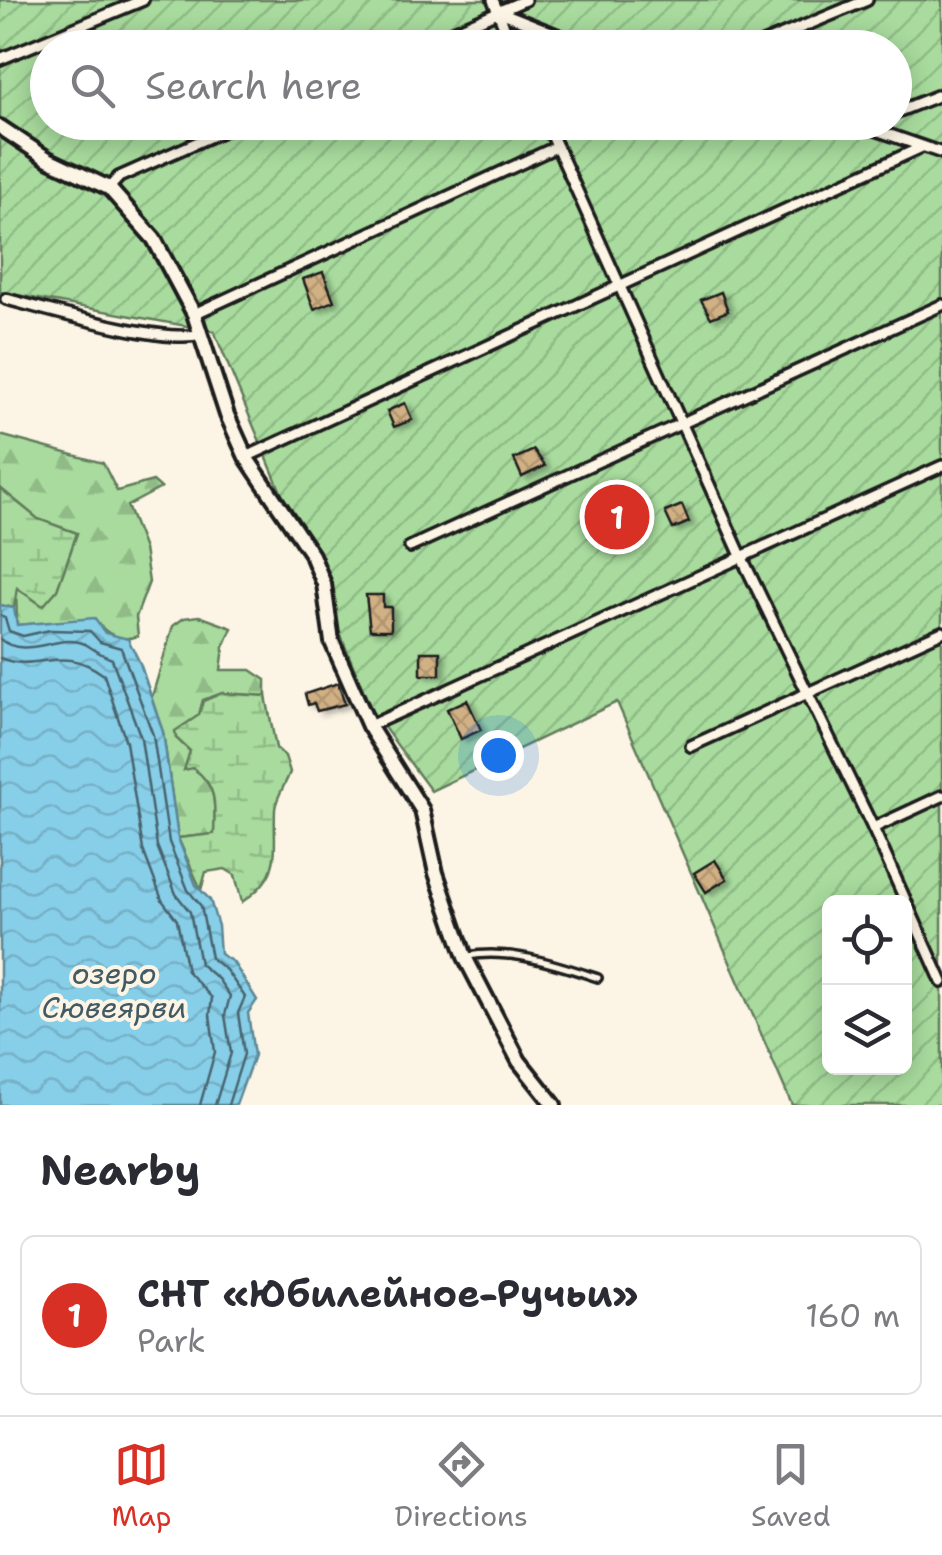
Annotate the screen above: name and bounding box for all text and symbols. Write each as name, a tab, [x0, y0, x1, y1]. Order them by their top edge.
search box	[30, 30, 912, 140]
icon: search	[65, 58, 120, 113]
text: Search here	[145, 60, 362, 111]
pin: 1	[584, 480, 650, 554]
your location	[473, 730, 524, 781]
map controls	[822, 895, 912, 1075]
button: locate	[822, 895, 912, 985]
water label: озеро Сювеярви	[41, 953, 187, 1028]
button: layers	[822, 985, 912, 1075]
text: Nearby	[40, 1142, 200, 1198]
text: СНТ «Юбилейное-Ручьи»	[137, 1268, 638, 1319]
text: 1	[67, 1294, 82, 1337]
text: 160 m	[805, 1294, 900, 1337]
text: Park	[137, 1319, 206, 1362]
tab: Map	[112, 1437, 171, 1535]
tab: Directions	[394, 1437, 528, 1535]
tab: Saved	[751, 1437, 830, 1535]

